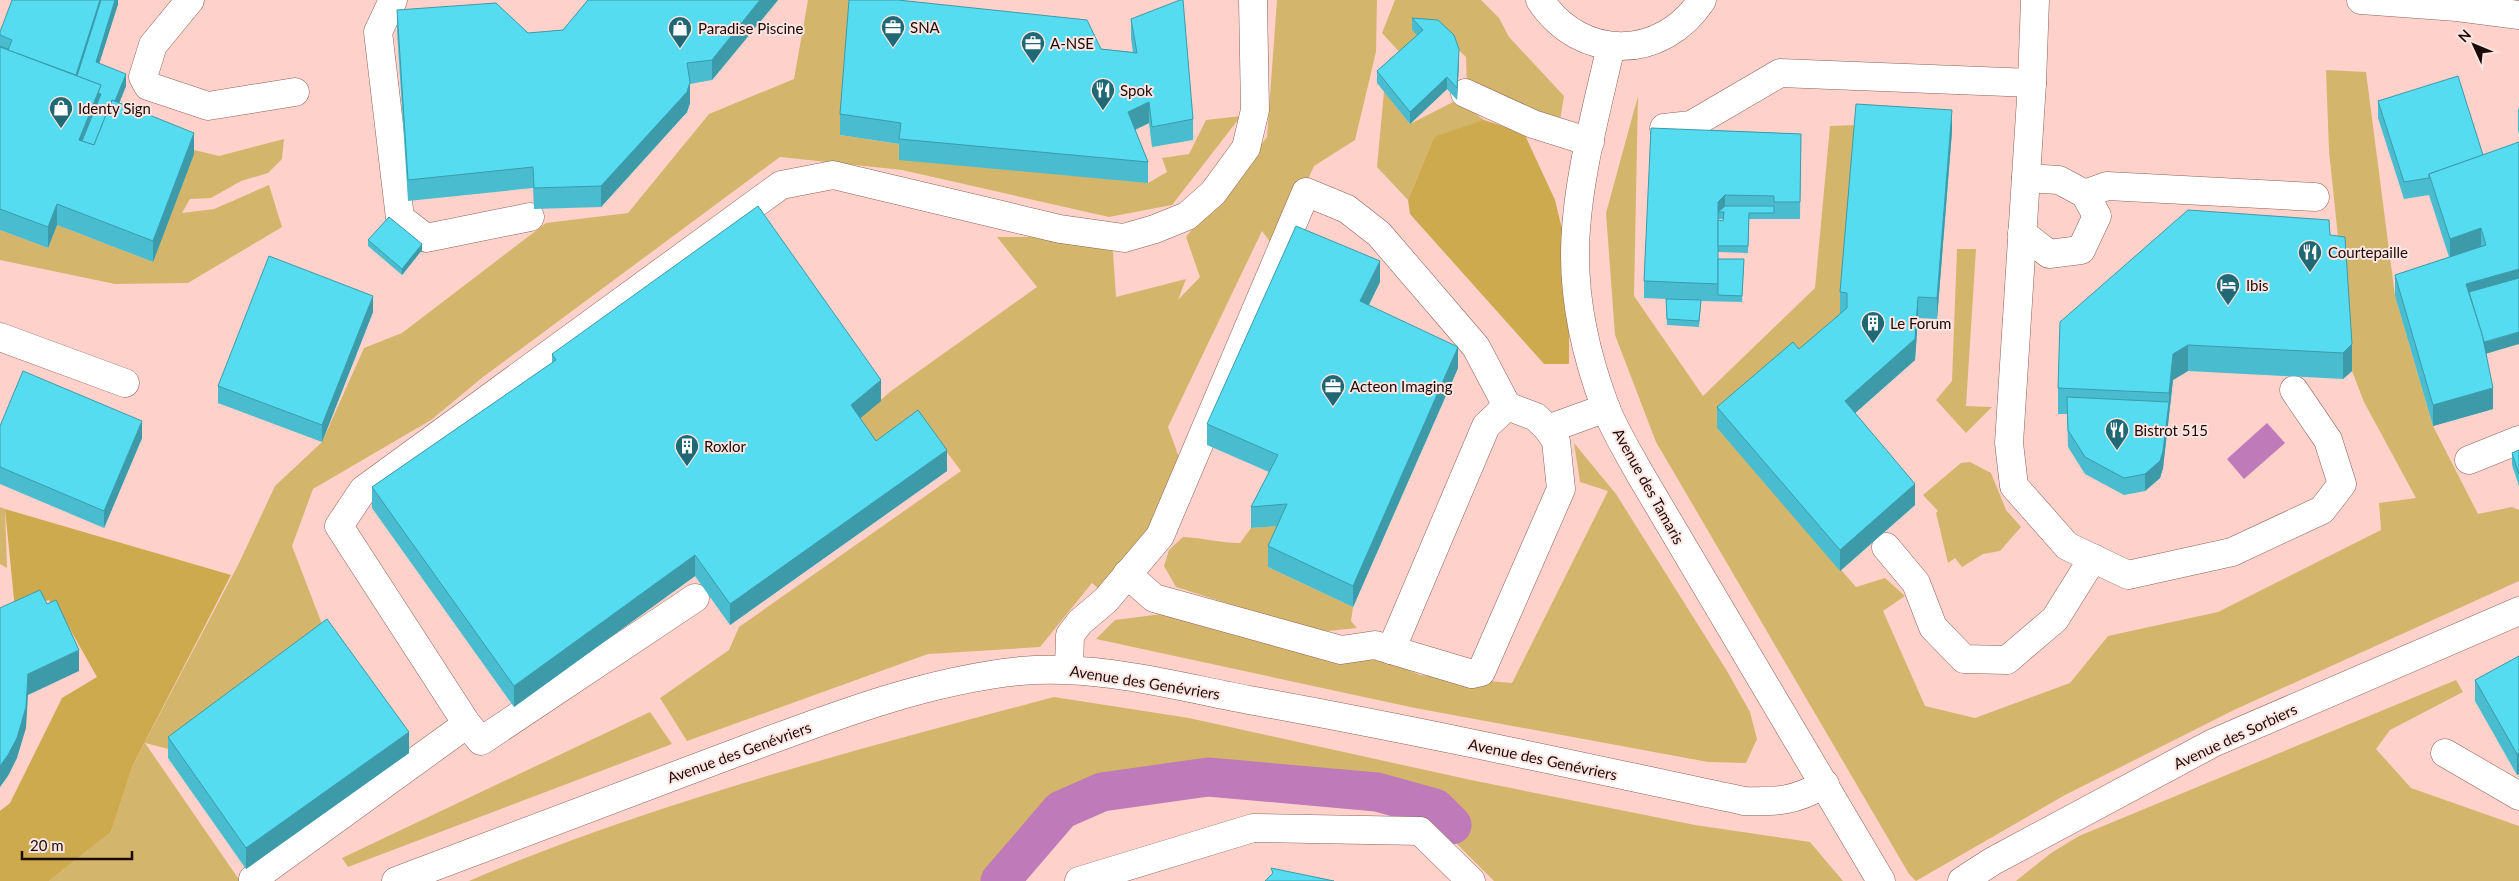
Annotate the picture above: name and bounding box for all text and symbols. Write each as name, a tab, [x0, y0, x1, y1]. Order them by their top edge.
office icon: SNA	[880, 14, 906, 48]
shop icon: Paradise Piscine	[667, 15, 693, 49]
place label: SNA	[910, 18, 941, 36]
place label: Paradise Piscine	[698, 19, 803, 37]
north arrow	[2449, 20, 2499, 70]
text: N	[2454, 26, 2474, 45]
office icon: A-NSE	[1020, 30, 1046, 64]
place label: A-NSE	[1050, 34, 1094, 52]
restaurant icon: Spok	[1090, 77, 1116, 111]
place label: Spok	[1120, 81, 1153, 99]
shop icon: Identy Sign	[48, 95, 74, 129]
place label: Identy Sign	[78, 99, 151, 117]
restaurant icon: Courtepaille	[2297, 239, 2323, 273]
place label: Courtepaille	[2328, 243, 2408, 261]
hotel icon: Ibis	[2215, 272, 2241, 306]
place label: Ibis	[2246, 276, 2269, 294]
building icon: Le Forum	[1860, 310, 1886, 344]
place label: Le Forum	[1890, 314, 1951, 332]
office icon: Acteon Imaging	[1320, 373, 1346, 407]
place label: Acteon Imaging	[1350, 377, 1453, 395]
restaurant icon: Bistrot 515	[2104, 417, 2130, 451]
place label: Bistrot 515	[2134, 421, 2208, 439]
street label: Avenue des Tamaris	[1610, 425, 1688, 547]
building icon: Roxlor	[674, 433, 700, 467]
place label: Roxlor	[704, 437, 747, 455]
street label: Avenue des Genévriers	[1069, 661, 1221, 703]
street label: Avenue des Sorbiers	[2170, 700, 2300, 772]
street label: Avenue des Genévriers	[665, 718, 813, 786]
street label: Avenue des Genévriers	[1467, 734, 1619, 784]
scale bar	[22, 828, 132, 860]
text: 20 m	[30, 836, 64, 854]

